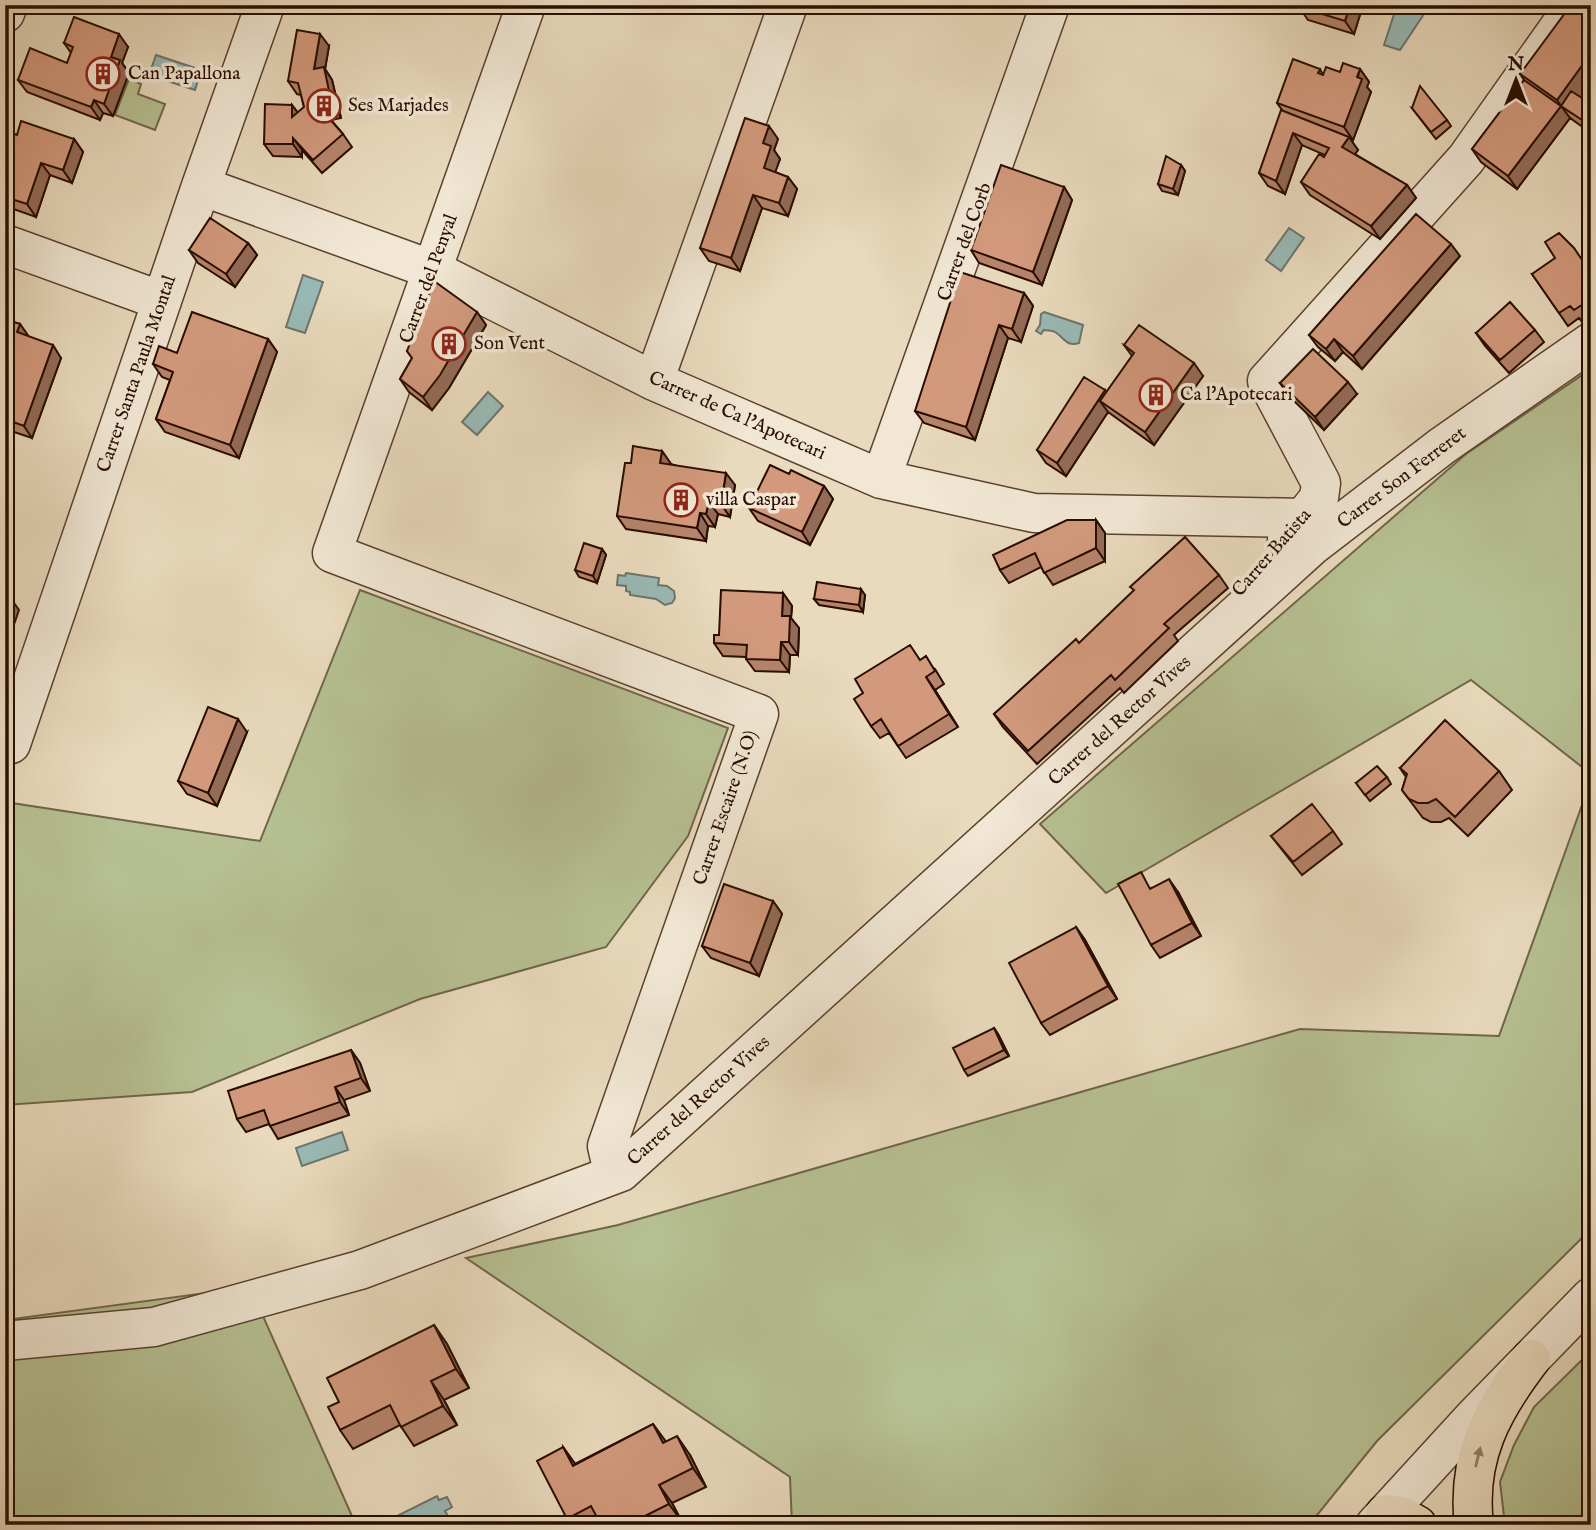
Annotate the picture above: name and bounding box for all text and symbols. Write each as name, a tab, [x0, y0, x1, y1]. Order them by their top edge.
north arrow	[1480, 46, 1550, 116]
text: N	[1507, 53, 1525, 77]
building icon: Can Papallona	[84, 55, 122, 93]
place label: Can Papallona	[128, 62, 241, 86]
building icon: Ses Marjades	[305, 87, 343, 125]
place label: Ses Marjades	[348, 94, 449, 118]
street label: Carrer del Corb	[932, 179, 998, 305]
street label: Carrer del Penyal	[394, 210, 464, 347]
street label: Carrer Santa Paula Montal	[92, 272, 182, 476]
building icon: Son Vent	[430, 325, 468, 363]
place label: Son Vent	[474, 332, 545, 356]
street label: Carrer de Ca l'Apotecari	[645, 366, 829, 466]
building icon: Ca l'Apotecari	[1137, 376, 1175, 414]
place label: Ca l'Apotecari	[1180, 383, 1293, 407]
street label: Carrer Son Ferreret	[1333, 421, 1472, 534]
building icon: villa Caspar	[662, 481, 700, 519]
place label: villa Caspar	[706, 488, 796, 512]
street label: Carrer Batista	[1227, 503, 1317, 602]
street label: Carrer del Rector Vives	[1044, 651, 1196, 791]
street label: Carrer Escaire (N.O)	[688, 727, 764, 889]
street label: Carrer del Rector Vives	[623, 1031, 775, 1171]
one-way arrow	[1473, 1446, 1484, 1468]

